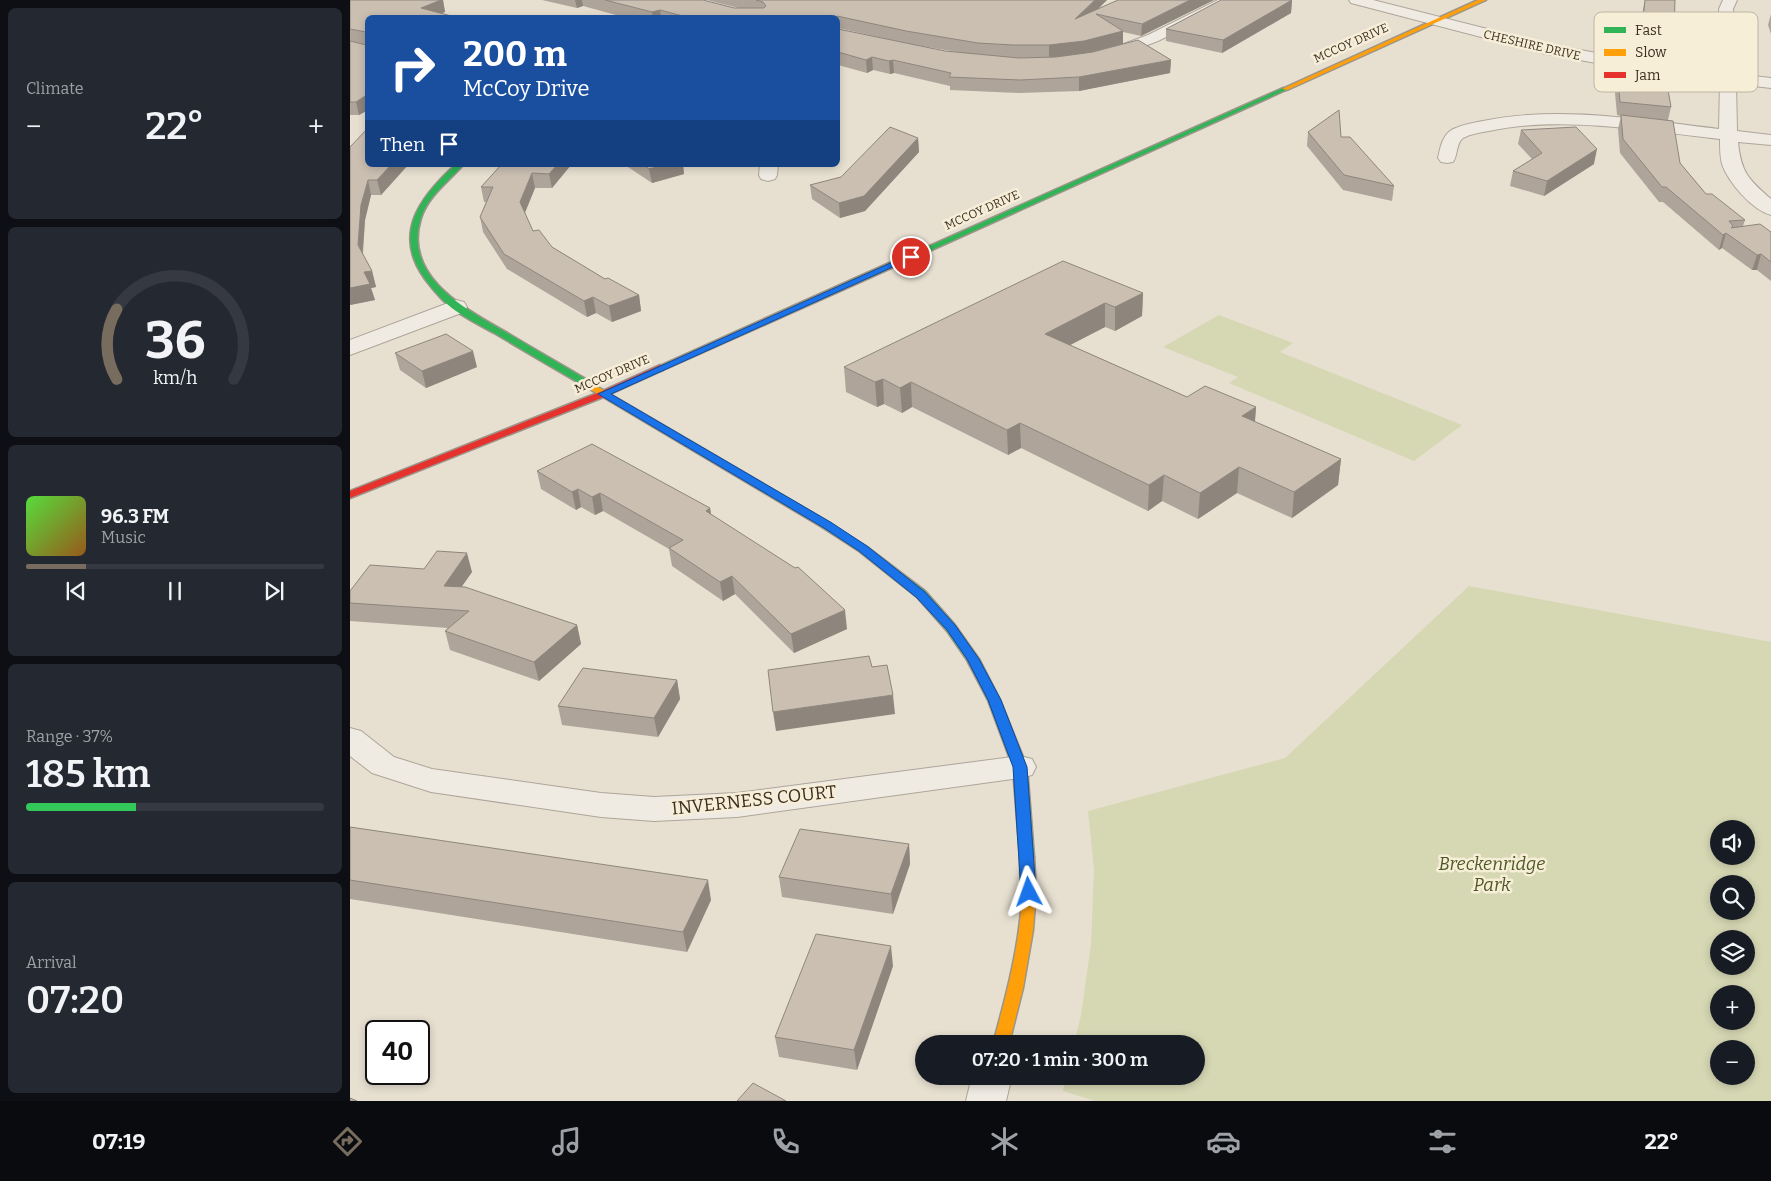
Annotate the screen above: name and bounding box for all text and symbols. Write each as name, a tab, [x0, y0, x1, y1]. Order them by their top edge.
legend	[1594, 12, 1758, 92]
street label: MCCOY DRIVE	[1312, 20, 1390, 66]
text: Fast	[1635, 22, 1662, 39]
street label: CHESHIRE DRIVE	[1482, 27, 1582, 63]
text: 200 m	[463, 33, 567, 75]
icon: right	[380, 35, 445, 100]
text: Slow	[1635, 44, 1667, 61]
text: Jam	[1634, 67, 1661, 84]
text: McCoy Drive	[463, 75, 590, 102]
text: Climate	[26, 79, 84, 98]
text: 22°	[145, 103, 204, 149]
text: −	[26, 110, 41, 143]
text: +	[308, 110, 324, 143]
icon: arrive	[435, 130, 463, 158]
text: Then	[380, 133, 425, 156]
street label: MCCOY DRIVE	[943, 187, 1021, 233]
pin	[890, 236, 932, 278]
icon: arrive	[897, 243, 925, 271]
text: 36	[145, 309, 205, 372]
street label: MCCOY DRIVE	[572, 352, 652, 396]
text: km/h	[153, 367, 197, 389]
text: 96.3 FM	[101, 505, 169, 528]
text: Music	[101, 528, 146, 547]
icon: previous	[62, 577, 90, 605]
icon: pause	[161, 577, 189, 605]
icon: next	[260, 577, 288, 605]
text: Range · 37%	[26, 727, 113, 746]
text: 185 km	[26, 751, 151, 797]
street label: INVERNESS COURT	[670, 780, 838, 820]
map controls	[1710, 820, 1755, 1085]
button: sound	[1710, 820, 1755, 865]
park label: Breckenridge Park	[1439, 853, 1545, 896]
position arrow	[1002, 865, 1054, 917]
button: search	[1710, 875, 1755, 920]
button: layers	[1710, 930, 1755, 975]
text: Arrival	[26, 953, 77, 972]
text: 07:20	[26, 977, 124, 1023]
button: +	[1710, 985, 1755, 1030]
speed limit sign: 40	[365, 1020, 430, 1085]
button: −	[1710, 1040, 1755, 1085]
text: 07:20 · 1 min · 300 m	[972, 1048, 1148, 1071]
icon: directions	[330, 1124, 365, 1159]
icon: music	[549, 1124, 584, 1159]
icon: phone	[768, 1124, 803, 1159]
icon: climate	[987, 1124, 1022, 1159]
icon: car	[1206, 1124, 1241, 1159]
icon: filters	[1425, 1124, 1460, 1159]
text: 07:19	[92, 1128, 146, 1155]
text: 22°	[1644, 1128, 1679, 1155]

